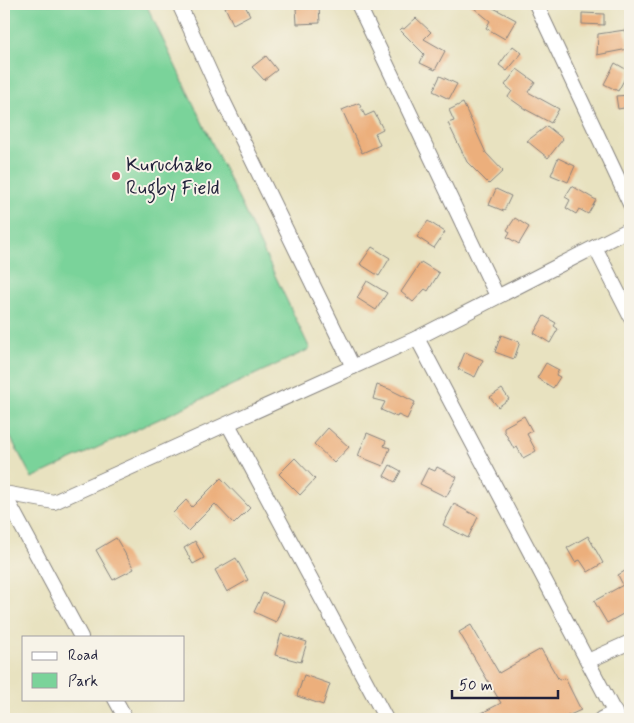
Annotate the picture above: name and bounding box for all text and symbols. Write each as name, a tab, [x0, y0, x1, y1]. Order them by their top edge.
place label: Kuruchako Rugby Field	[126, 152, 220, 204]
marker: Kuruchako Rugby Field	[110, 170, 122, 182]
legend	[22, 636, 185, 700]
text: Road	[68, 646, 98, 666]
scale bar	[452, 668, 558, 700]
text: Park	[68, 672, 98, 692]
text: 50 m	[459, 676, 493, 696]

